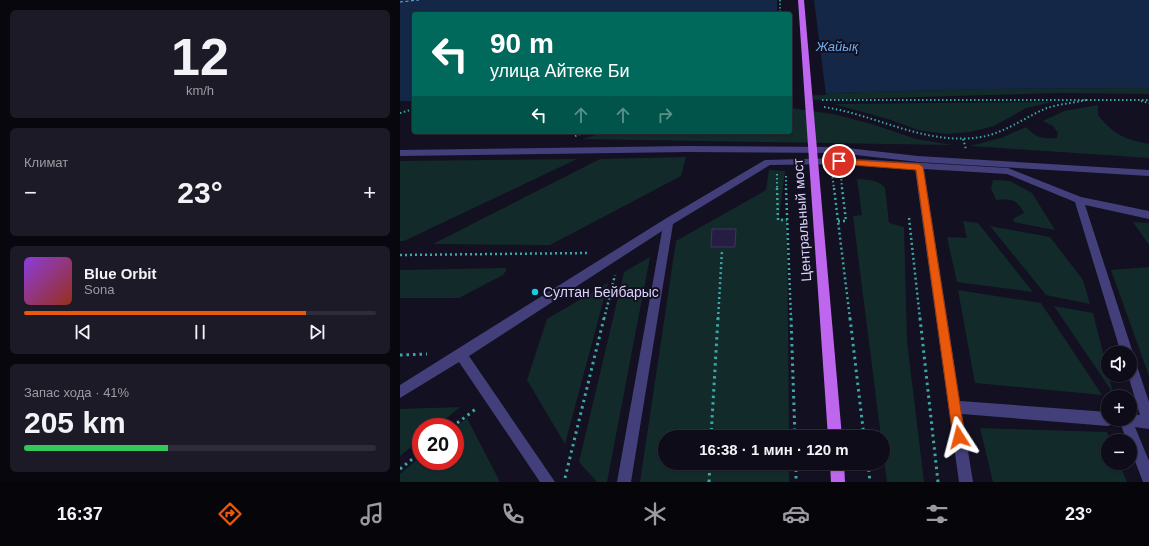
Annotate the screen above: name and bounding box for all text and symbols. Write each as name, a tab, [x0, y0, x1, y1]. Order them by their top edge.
text: 12	[171, 28, 229, 86]
icon: left	[424, 28, 476, 80]
text: 90 m	[490, 28, 554, 59]
water label: Жайық	[815, 39, 859, 54]
text: улица Айтеке Би	[490, 61, 630, 81]
text: km/h	[186, 83, 214, 98]
icon: left	[528, 104, 550, 126]
icon: ahead	[570, 104, 592, 126]
icon: ahead	[612, 104, 634, 126]
icon: right	[654, 104, 676, 126]
pin	[822, 144, 856, 178]
icon: arrive	[828, 150, 850, 172]
text: Климат	[24, 155, 68, 170]
street label: Центральный мост	[790, 157, 814, 282]
text: 23°	[177, 176, 223, 209]
text: −	[24, 180, 37, 205]
text: +	[363, 180, 376, 205]
text: Blue Orbit	[84, 265, 157, 282]
text: Sona	[84, 282, 114, 297]
place label: Султан Бейбарыс	[543, 284, 659, 300]
marker: Султан Бейбарыс	[530, 287, 540, 297]
icon: previous	[72, 321, 94, 343]
icon: pause	[189, 321, 211, 343]
icon: next	[306, 321, 328, 343]
map controls	[1101, 346, 1137, 470]
button: sound	[1101, 346, 1137, 382]
text: Запас хода · 41%	[24, 385, 129, 400]
button: +	[1101, 390, 1137, 426]
text: 205 km	[24, 406, 126, 439]
position arrow	[938, 416, 980, 458]
speed limit sign: 20	[412, 418, 464, 470]
button: −	[1101, 434, 1137, 470]
text: 16:38 · 1 мин · 120 m	[699, 441, 849, 458]
icon: directions	[216, 500, 244, 528]
icon: music	[358, 500, 386, 528]
icon: phone	[499, 500, 527, 528]
icon: climate	[641, 500, 669, 528]
icon: car	[782, 500, 810, 528]
icon: filters	[923, 500, 951, 528]
text: 16:37	[57, 504, 103, 524]
text: 23°	[1065, 504, 1092, 524]

